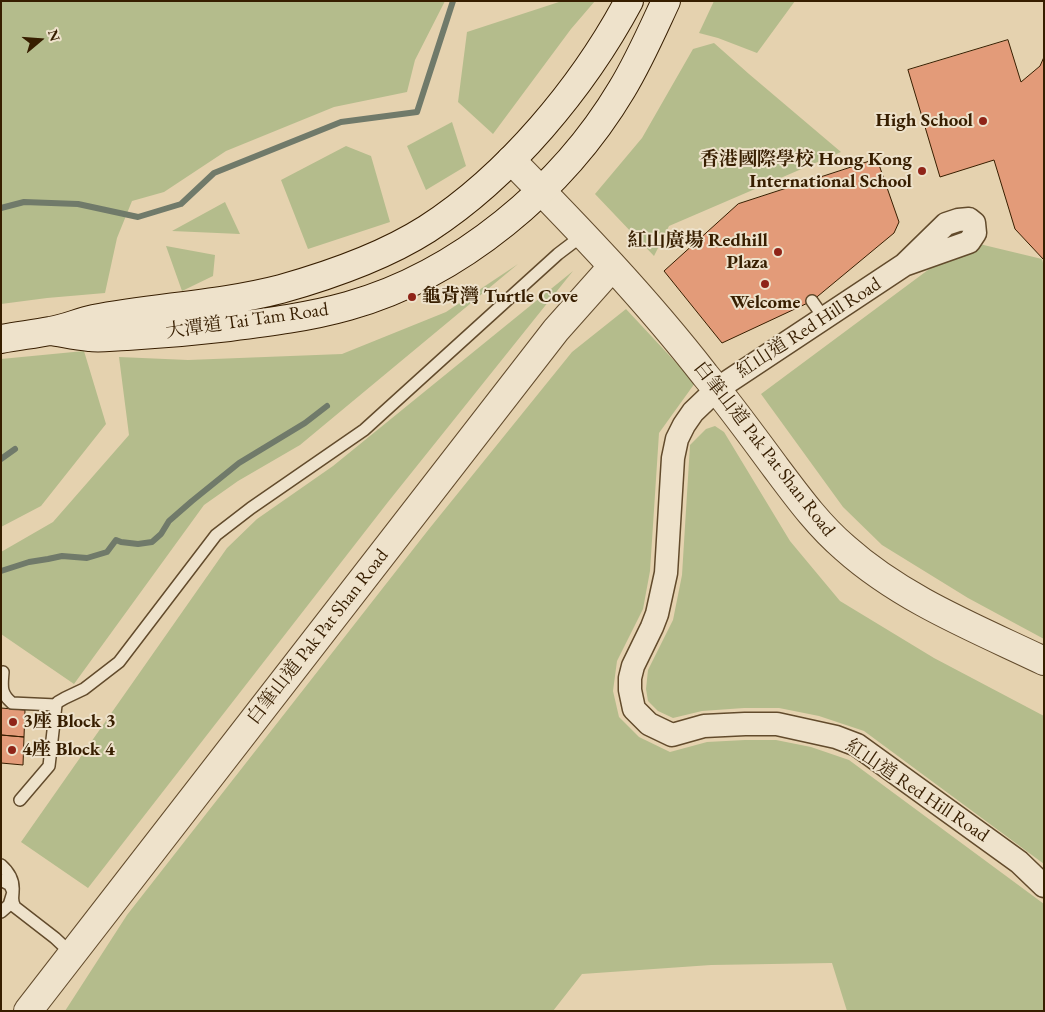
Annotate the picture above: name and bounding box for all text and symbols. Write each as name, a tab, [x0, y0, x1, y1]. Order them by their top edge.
north arrow	[15, 15, 65, 65]
text: N	[44, 27, 65, 44]
place label: High School	[875, 110, 973, 132]
marker: High School	[977, 115, 989, 127]
place label: 香港國際學校 Hong Kong International School	[700, 149, 912, 193]
marker: 香港國際學校 Hong Kong International School	[916, 165, 928, 177]
place label: 紅山廣場 Redhill Plaza	[628, 230, 768, 274]
marker: 紅山廣場 Redhill Plaza	[772, 246, 784, 258]
street label: 紅山道 Red Hill Road	[732, 273, 886, 383]
marker: Welcome	[759, 278, 771, 290]
place label: 龜背灣 Turtle Cove	[422, 286, 578, 308]
marker: 龜背灣 Turtle Cove	[406, 291, 418, 303]
place label: Welcome	[730, 292, 800, 314]
street label: 大潭道 Tai Tam Road	[164, 298, 330, 344]
street label: 白筆山道 Pak Pat Shan Road	[688, 357, 840, 541]
street label: 白筆山道 Pak Pat Shan Road	[242, 545, 394, 729]
place label: 3座 Block 3	[23, 711, 116, 733]
marker: 3座 Block 3	[7, 716, 19, 728]
street label: 紅山道 Red Hill Road	[841, 735, 993, 847]
place label: 4座 Block 4	[22, 739, 115, 761]
marker: 4座 Block 4	[6, 744, 18, 756]

